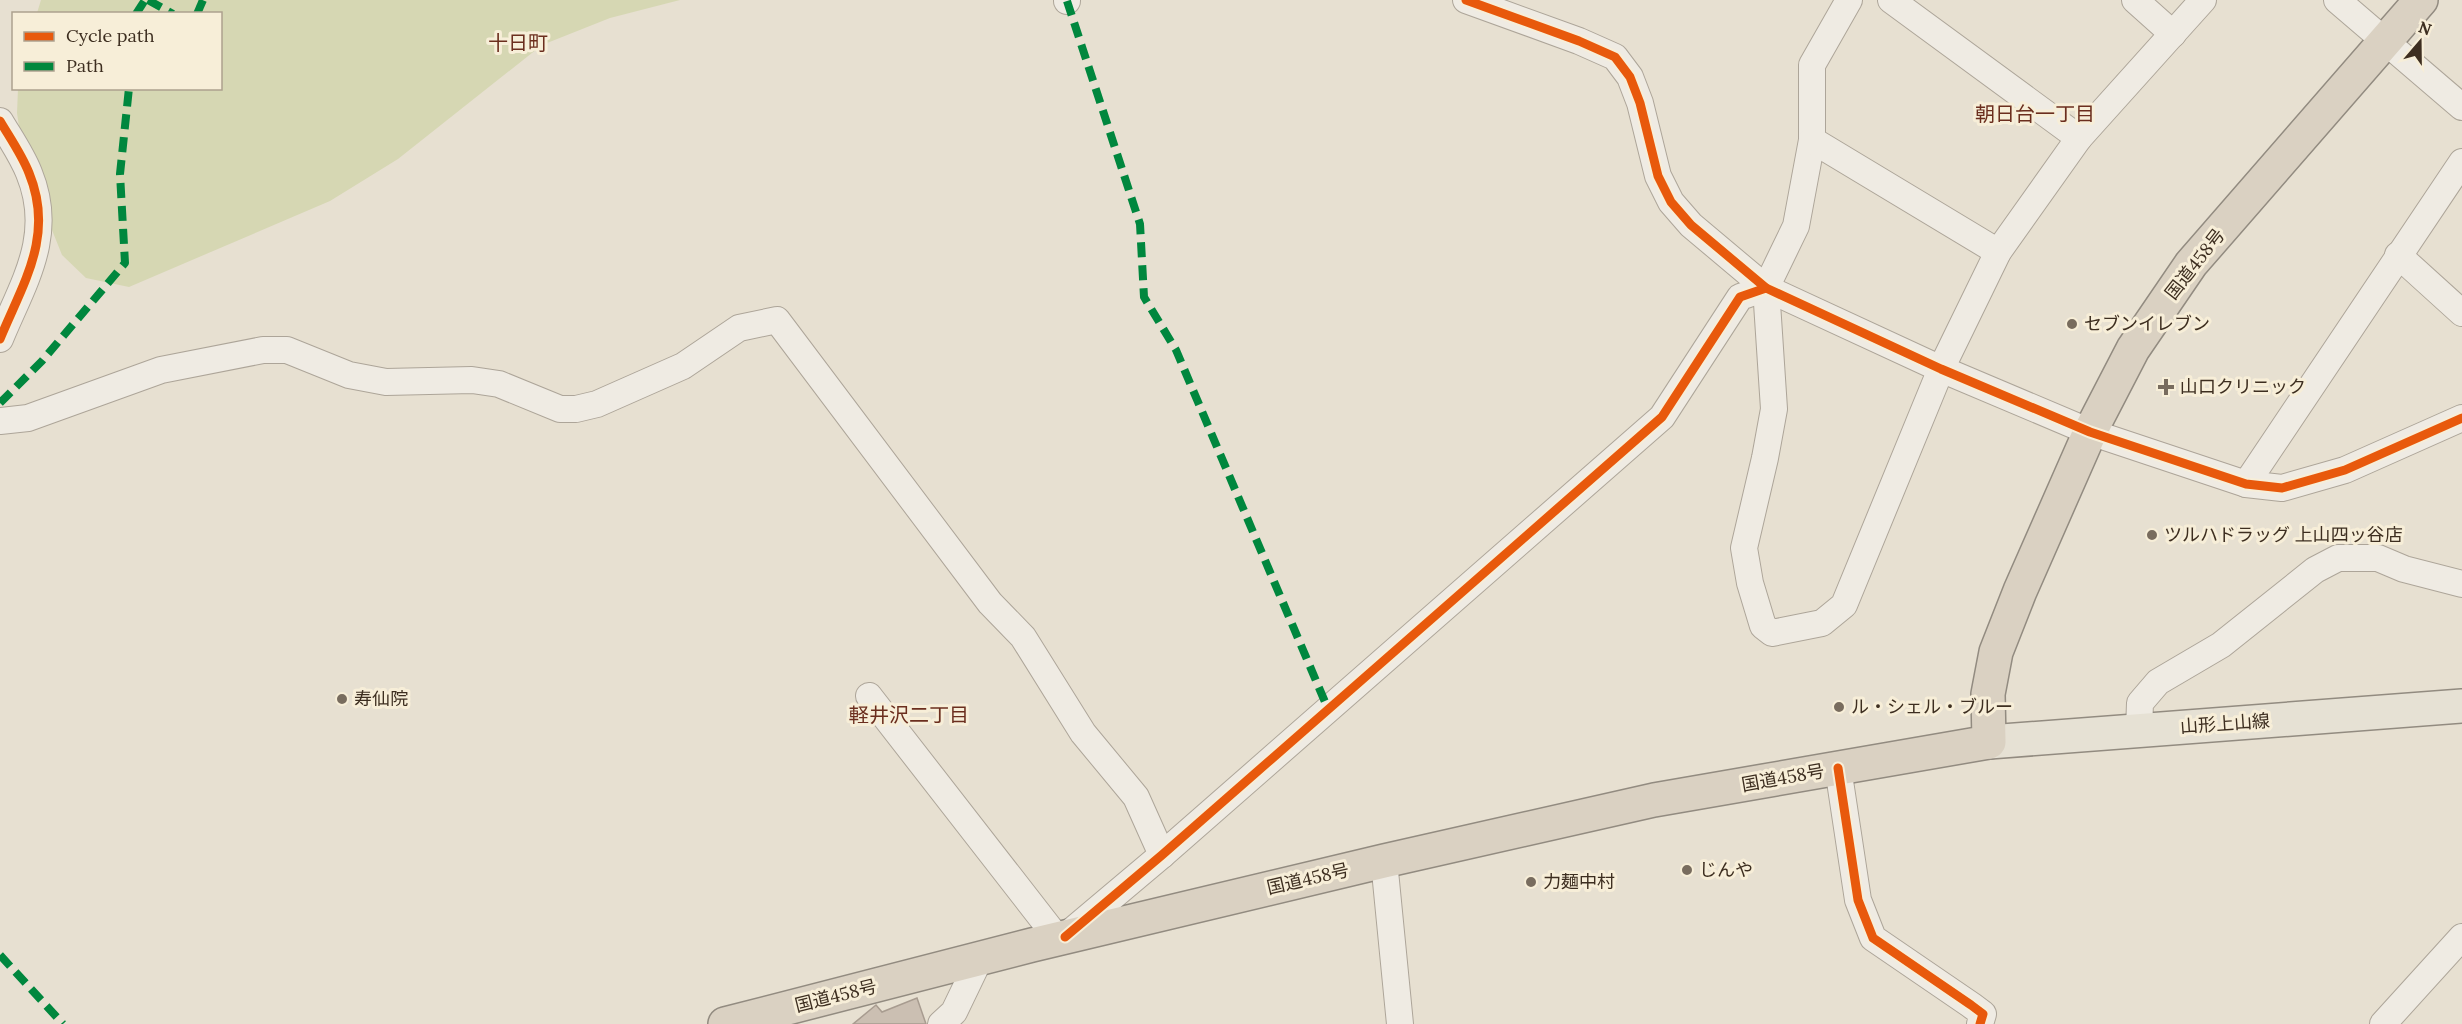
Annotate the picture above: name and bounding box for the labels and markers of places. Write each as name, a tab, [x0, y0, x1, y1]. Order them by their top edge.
place label: セブンイレブン	[2084, 312, 2210, 335]
marker: セブンイレブン	[2065, 317, 2079, 331]
place label: 山口クリニック	[2180, 375, 2306, 398]
marker: 山口クリニック	[2157, 378, 2175, 396]
place label: ツルハドラッグ 上山四ッ谷店	[2164, 523, 2403, 546]
marker: ツルハドラッグ 上山四ッ谷店	[2145, 528, 2159, 542]
place label: 寿仙院	[354, 687, 408, 710]
marker: 寿仙院	[335, 692, 349, 706]
place label: ル・シェル・ブルー	[1851, 695, 2013, 718]
marker: ル・シェル・ブルー	[1832, 700, 1846, 714]
place label: じんや	[1699, 858, 1753, 881]
marker: じんや	[1680, 863, 1694, 877]
place label: 力麺中村	[1543, 870, 1615, 893]
marker: 力麺中村	[1524, 875, 1538, 889]

